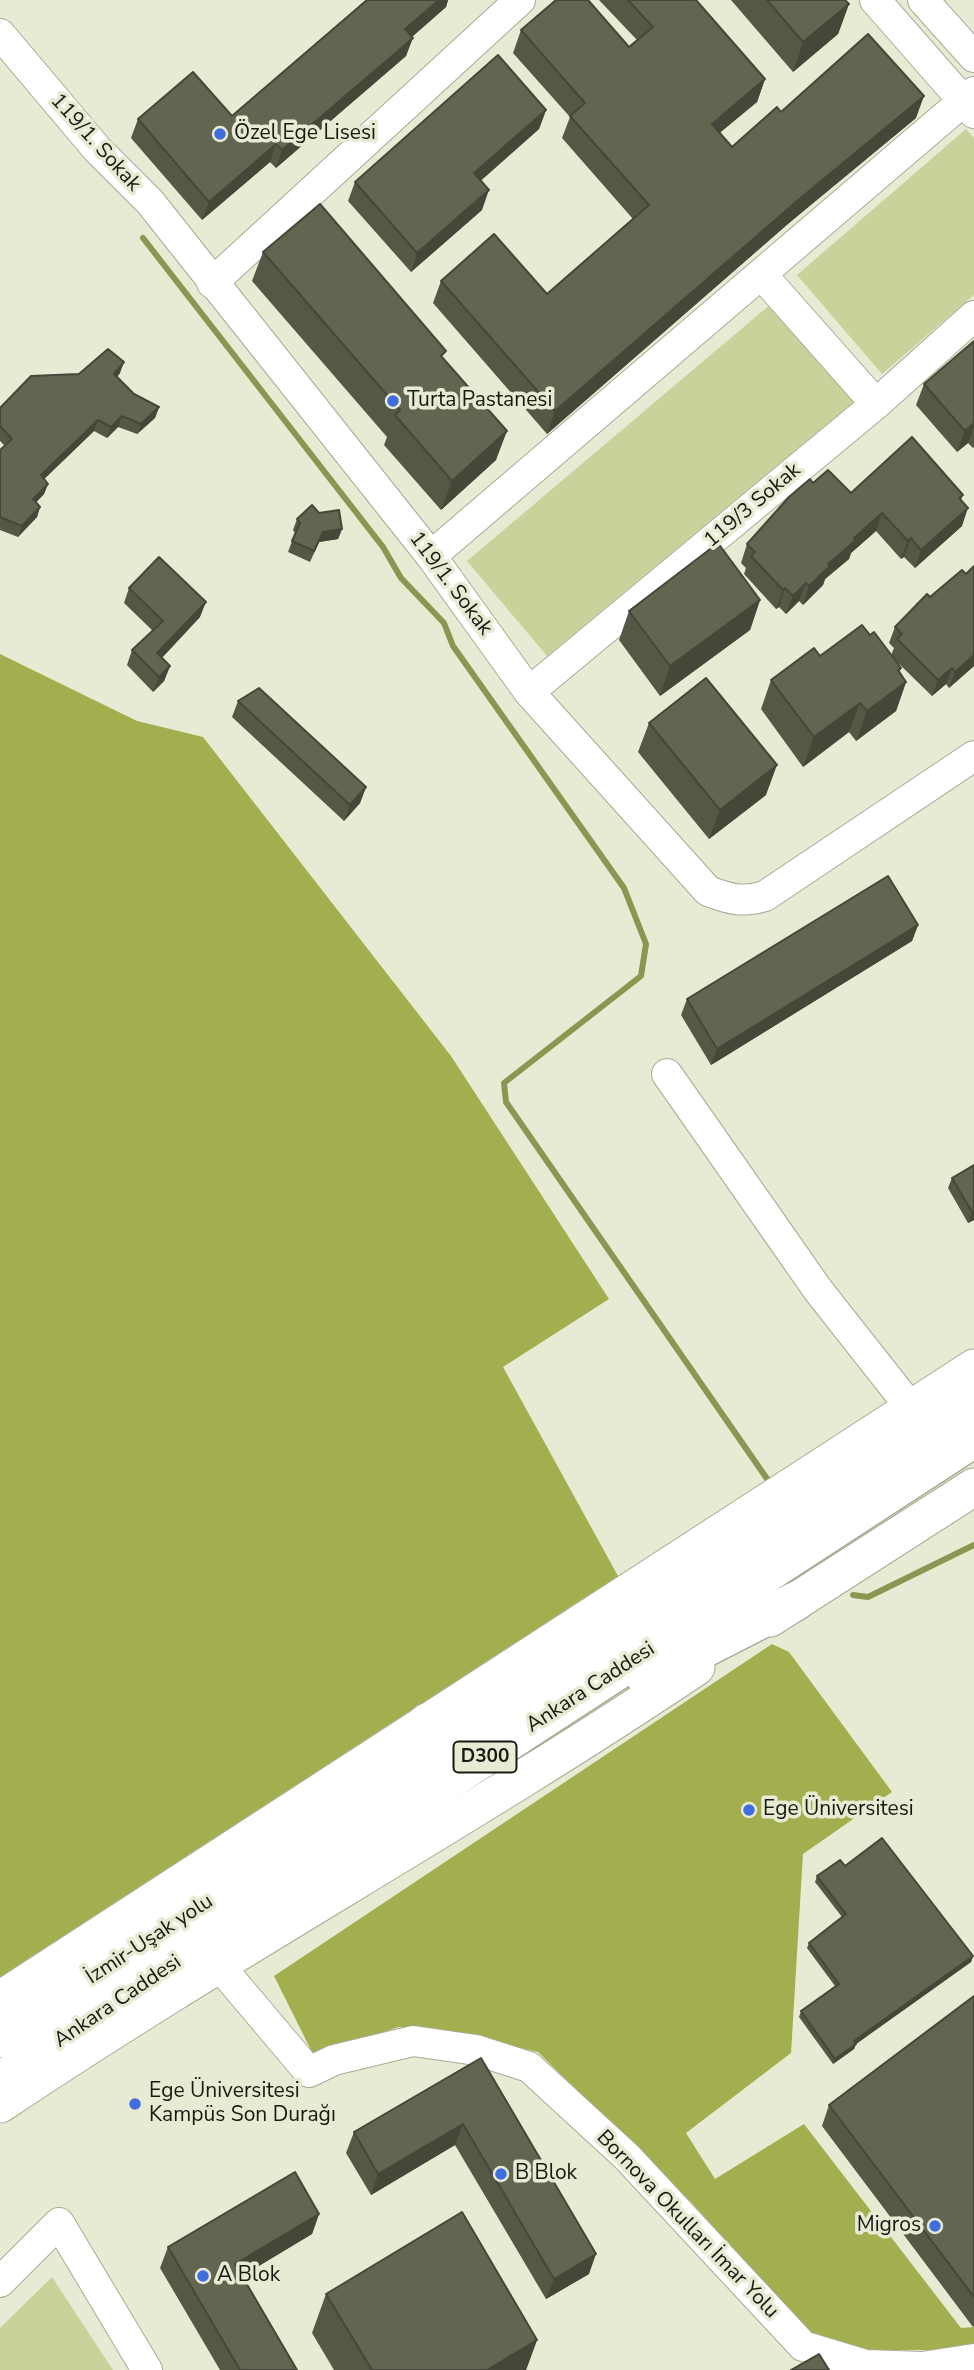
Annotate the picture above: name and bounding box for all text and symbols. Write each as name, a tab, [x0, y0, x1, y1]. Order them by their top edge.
street label: 119/1. Sokak	[44, 89, 146, 197]
place label: Özel Ege Lisesi	[234, 121, 376, 147]
marker: Özel Ege Lisesi	[212, 126, 228, 142]
place label: Turta Pastanesi	[407, 388, 552, 414]
marker: Turta Pastanesi	[385, 393, 401, 409]
street label: 119/3 Sokak	[700, 458, 806, 554]
street label: 119/1. Sokak	[403, 527, 497, 641]
street label: Ankara Caddesi	[522, 1637, 660, 1739]
road number: D300	[454, 1742, 516, 1772]
place label: Ege Üniversitesi	[763, 1797, 914, 1823]
marker: Ege Üniversitesi	[741, 1802, 757, 1818]
street label: İzmir-Uşak yolu	[82, 1890, 218, 1990]
street label: Ankara Caddesi	[50, 1950, 186, 2054]
place label: Ege Üniversitesi Kampüs Son Durağı	[149, 2079, 336, 2129]
marker: Ege Üniversitesi Kampüs Son Durağı	[127, 2096, 143, 2112]
street label: Bornova Okulları İmar Yolu	[591, 2126, 783, 2324]
place label: B Blok	[515, 2161, 577, 2187]
marker: B Blok	[493, 2166, 509, 2182]
place label: Migros	[857, 2213, 921, 2239]
marker: Migros	[927, 2218, 943, 2234]
place label: A Blok	[217, 2263, 280, 2289]
marker: A Blok	[195, 2268, 211, 2284]

